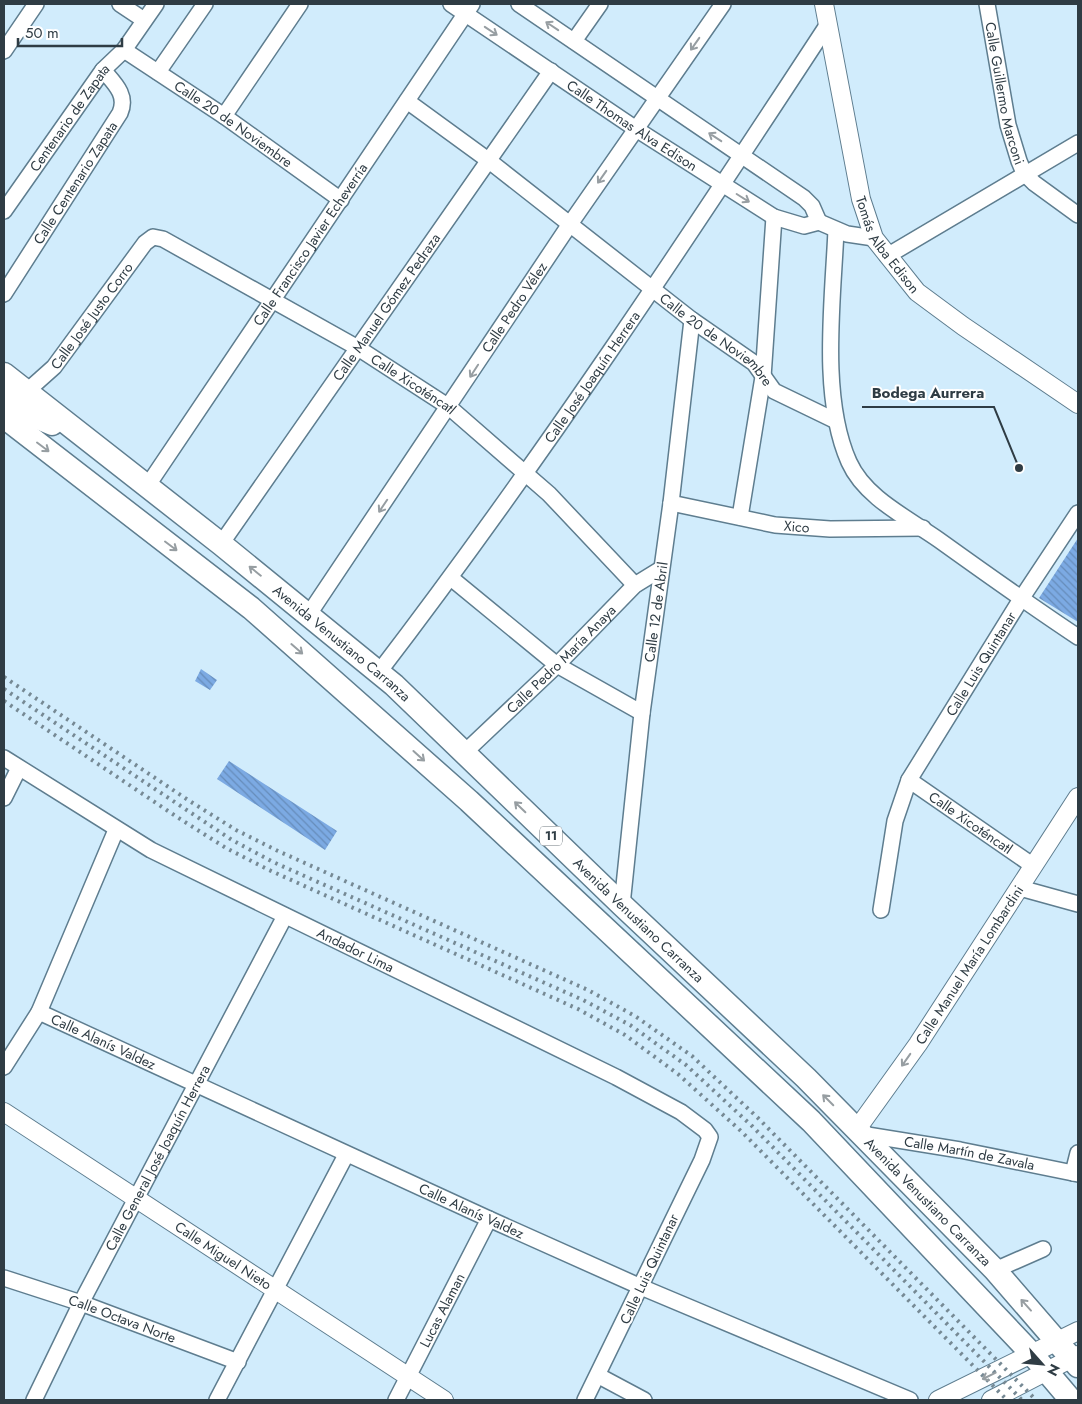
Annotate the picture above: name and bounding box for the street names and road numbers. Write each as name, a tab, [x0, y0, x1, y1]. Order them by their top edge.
street label: Calle Guillermo Marconi	[980, 20, 1029, 168]
street label: Centenario de Zapata	[25, 59, 114, 176]
street label: Calle Thomas Alva Edison	[563, 75, 701, 176]
street label: Calle 20 de Noviembre	[170, 76, 297, 172]
street label: Calle Centenario Zapata	[28, 117, 122, 248]
street label: Calle Francisco Javier Echeverría	[248, 159, 372, 330]
street label: Tomás Alba Edison	[851, 194, 924, 298]
street label: Calle Manuel Gómez Pedraza	[328, 229, 445, 385]
street label: Calle José Justo Corro	[46, 258, 138, 373]
street label: Calle Pedro Vélez	[477, 258, 552, 357]
street label: Calle 20 de Noviembre	[655, 288, 777, 390]
street label: Calle José Joaquín Herrera	[540, 307, 645, 447]
street label: Calle Xicoténcatl	[367, 349, 461, 419]
street label: Xico	[783, 516, 811, 538]
street label: Calle 12 de Abril	[639, 561, 673, 663]
street label: Avenida Venustiano Carranza	[269, 580, 415, 706]
street label: Calle Pedro María Anaya	[502, 600, 620, 718]
street label: Calle Luis Quintanar	[941, 608, 1021, 720]
street label: Calle Xicoténcatl	[925, 787, 1017, 859]
road number: 11	[540, 826, 562, 846]
street label: Avenida Venustiano Carranza	[569, 853, 708, 987]
street label: Calle Manuel María Lombardini	[910, 881, 1028, 1048]
street label: Andador Lima	[314, 923, 397, 977]
street label: Calle Alanís Valdez	[48, 1009, 160, 1075]
street label: Calle General José Joaquín Herrera	[100, 1061, 215, 1254]
street label: Calle Martín de Zavala	[903, 1131, 1036, 1175]
street label: Avenida Venustiano Carranza	[860, 1133, 996, 1271]
street label: Calle Alanís Valdez	[416, 1178, 528, 1244]
street label: Calle Luis Quintanar	[615, 1210, 683, 1327]
street label: Calle Miguel Nieto	[171, 1216, 276, 1295]
street label: Lucas Alaman	[415, 1270, 470, 1351]
street label: Calle Octava Norte	[66, 1290, 179, 1348]

